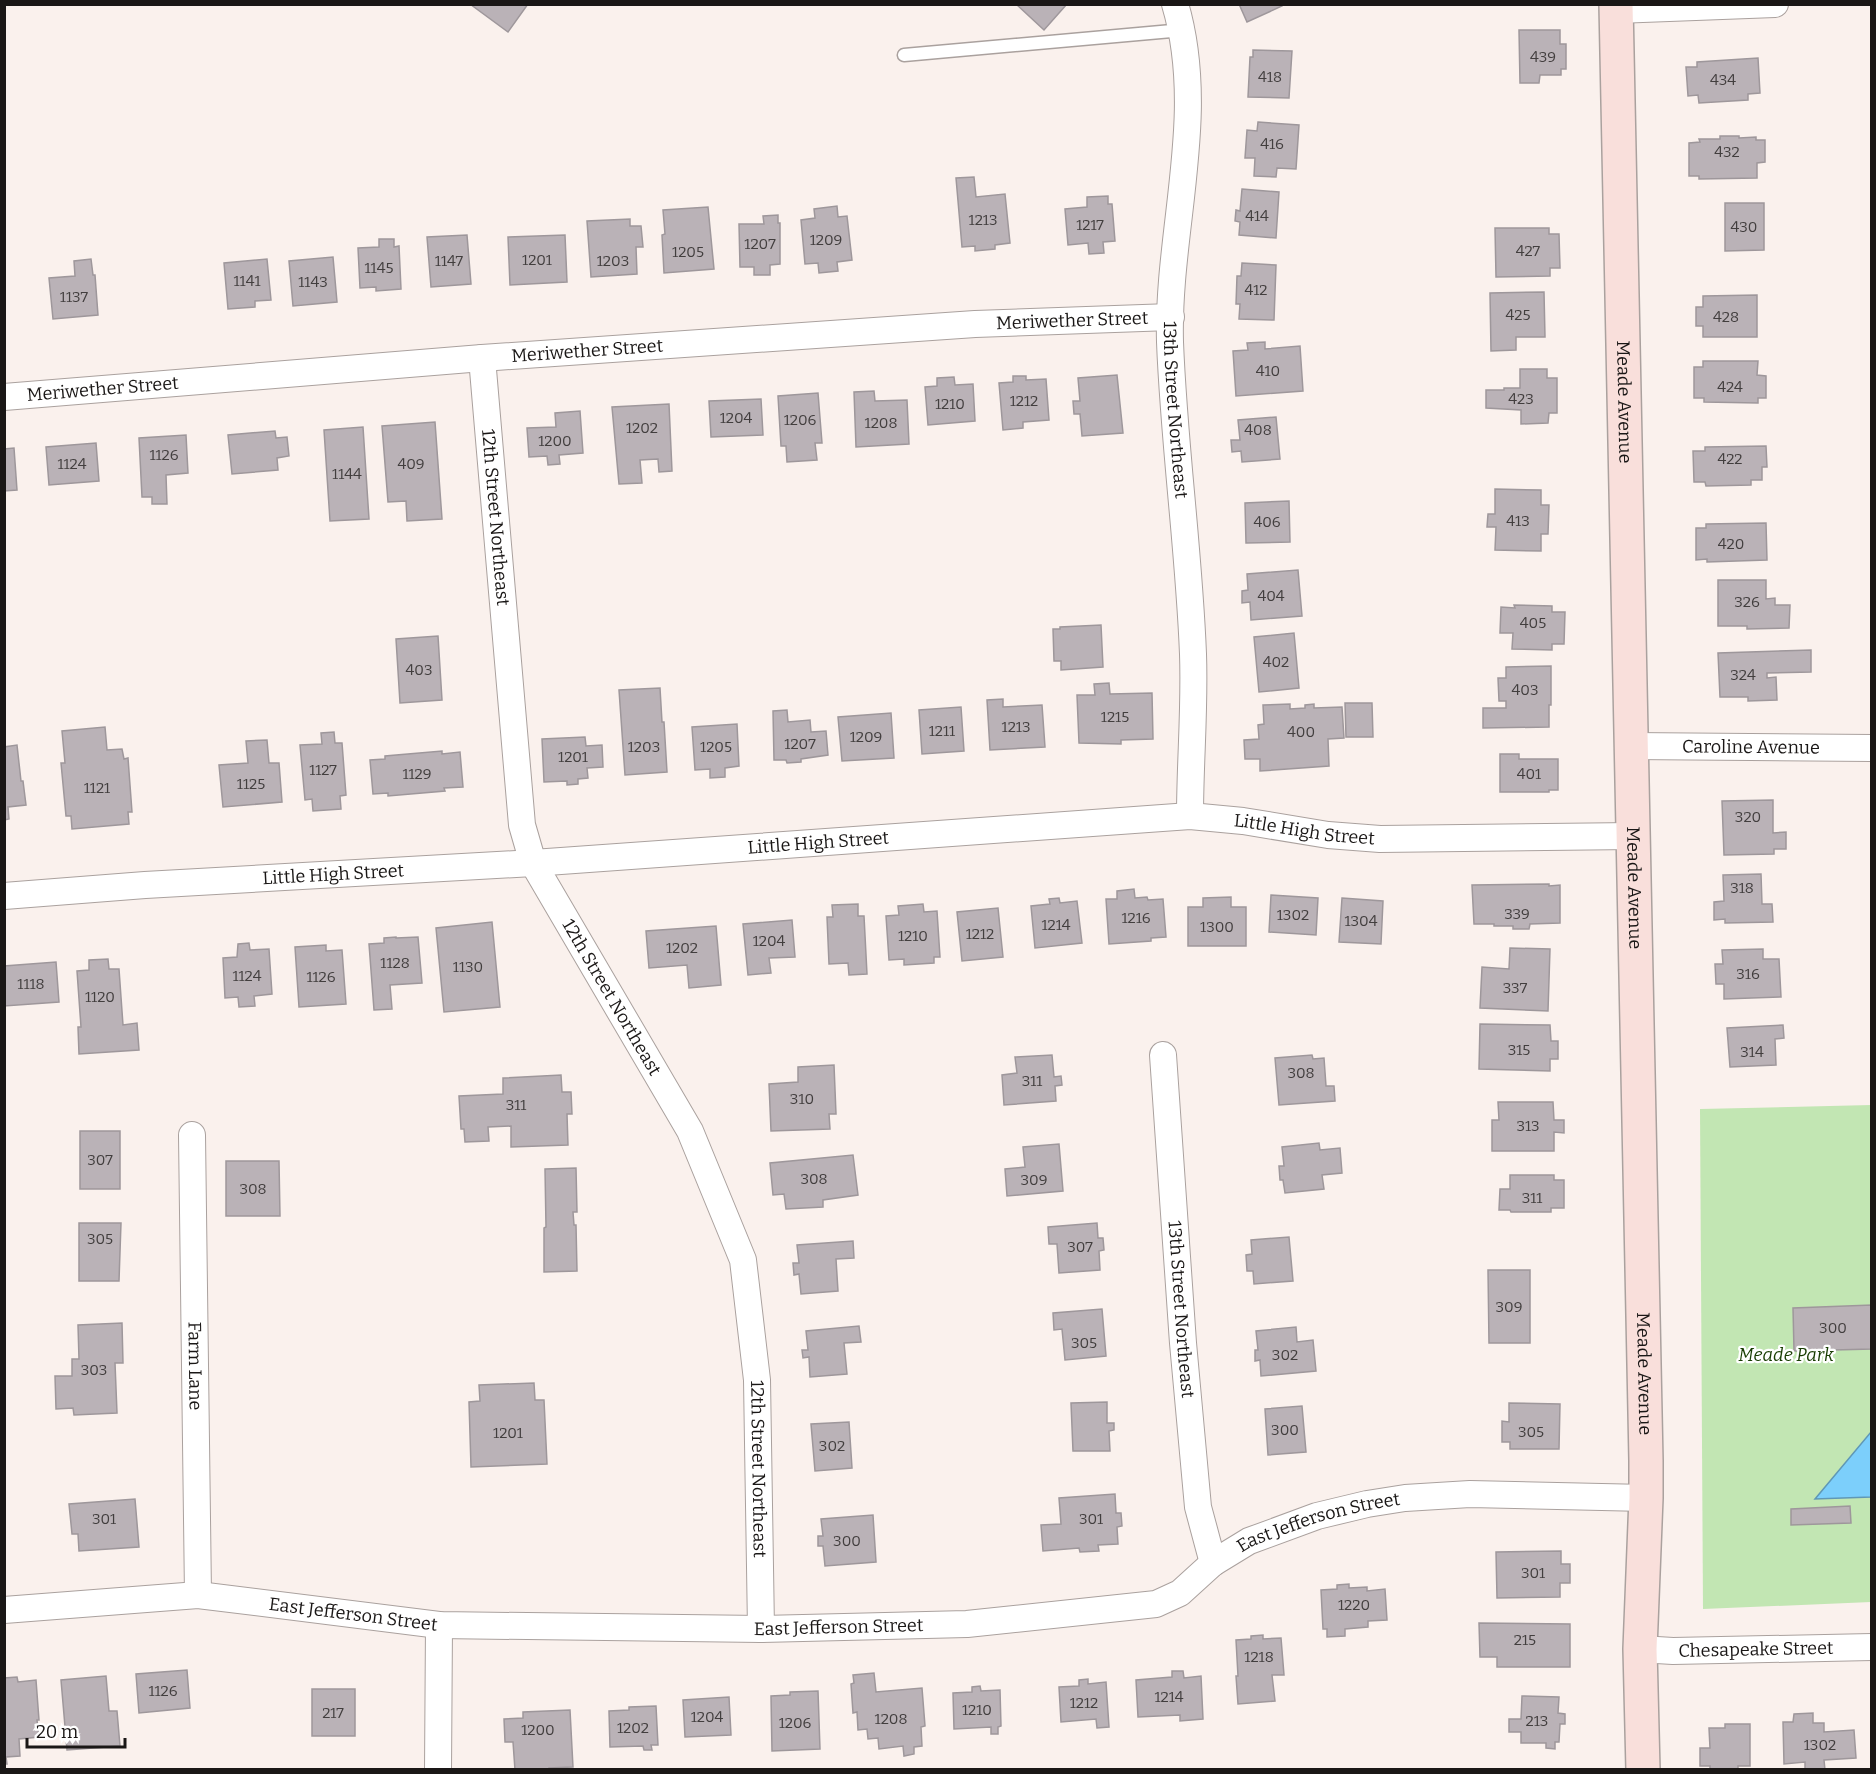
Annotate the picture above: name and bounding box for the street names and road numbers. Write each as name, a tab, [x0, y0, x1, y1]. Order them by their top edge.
street label: Meriwether Street	[996, 307, 1149, 334]
street label: 13th Street Northeast	[1159, 321, 1193, 500]
street label: Meriwether Street	[510, 335, 664, 367]
street label: Meade Avenue	[1612, 340, 1636, 464]
street label: Meriwether Street	[26, 372, 180, 406]
street label: 12th Street Northeast	[477, 428, 514, 607]
street label: Caroline Avenue	[1682, 735, 1820, 759]
street label: Little High Street	[1233, 809, 1376, 850]
street label: Meade Avenue	[1622, 826, 1646, 950]
street label: Little High Street	[747, 827, 890, 859]
street label: Little High Street	[262, 859, 405, 889]
street label: 12th Street Northeast	[557, 915, 666, 1080]
street label: 13th Street Northeast	[1164, 1220, 1199, 1399]
street label: Meade Avenue	[1632, 1312, 1656, 1435]
street label: Farm Lane	[183, 1321, 207, 1411]
street label: 12th Street Northeast	[746, 1380, 771, 1558]
street label: East Jefferson Street	[1233, 1488, 1402, 1557]
street label: East Jefferson Street	[268, 1593, 439, 1636]
street label: East Jefferson Street	[754, 1614, 924, 1640]
street label: Chesapeake Street	[1678, 1637, 1834, 1662]

